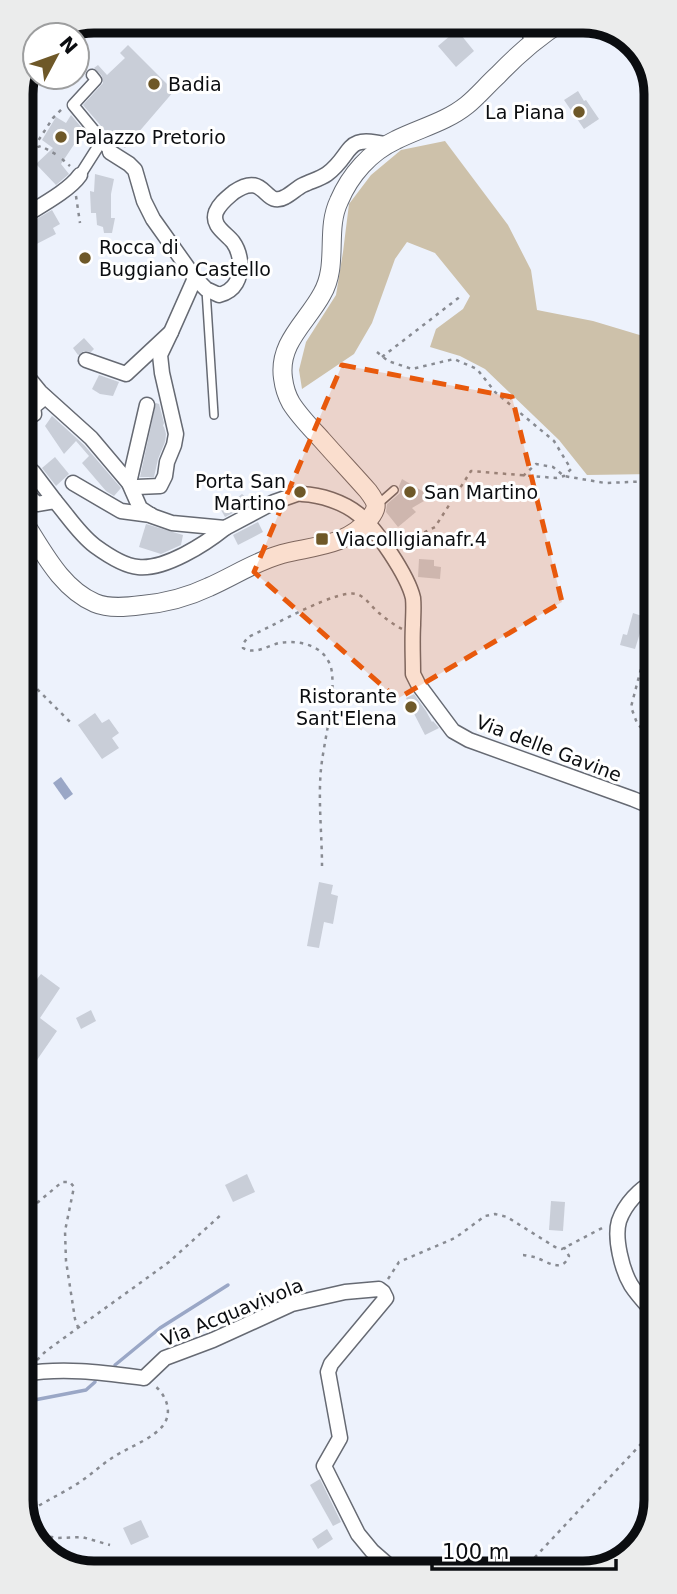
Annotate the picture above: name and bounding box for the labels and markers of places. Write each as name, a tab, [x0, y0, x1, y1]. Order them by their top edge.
place label: Badia	[168, 73, 222, 95]
marker: Badia	[146, 76, 162, 92]
place label: La Piana	[485, 101, 565, 123]
marker: La Piana	[571, 104, 587, 120]
place label: Palazzo Pretorio	[75, 126, 226, 148]
marker: Palazzo Pretorio	[53, 129, 69, 145]
place label: Rocca di Buggiano Castello	[99, 236, 271, 280]
marker: Rocca di Buggiano Castello	[77, 250, 93, 266]
place label: Porta San Martino	[195, 470, 286, 514]
place label: San Martino	[424, 481, 538, 503]
marker: Porta San Martino	[292, 484, 308, 500]
marker: San Martino	[402, 484, 418, 500]
place label: Viacolligianafr.4	[336, 528, 487, 550]
marker: Viacolligianafr.4	[314, 531, 330, 547]
place label: Ristorante Sant'Elena	[296, 685, 397, 729]
marker: Ristorante Sant'Elena	[403, 699, 419, 715]

